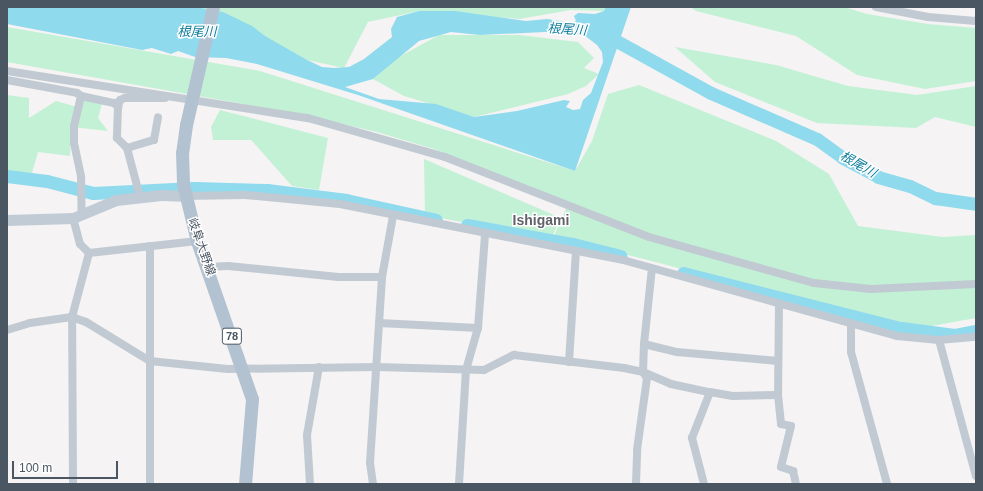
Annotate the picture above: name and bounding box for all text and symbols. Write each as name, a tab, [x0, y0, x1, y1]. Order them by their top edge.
water label: 根尾川	[547, 21, 587, 39]
water label: 根尾川	[178, 24, 216, 40]
water label: 根尾川	[837, 148, 879, 182]
district label: Ishigami	[513, 212, 569, 228]
street label: 岐阜大野線	[184, 216, 218, 278]
road number: 78	[221, 327, 243, 345]
scale bar	[14, 453, 120, 479]
text: 100 m	[19, 461, 52, 475]

